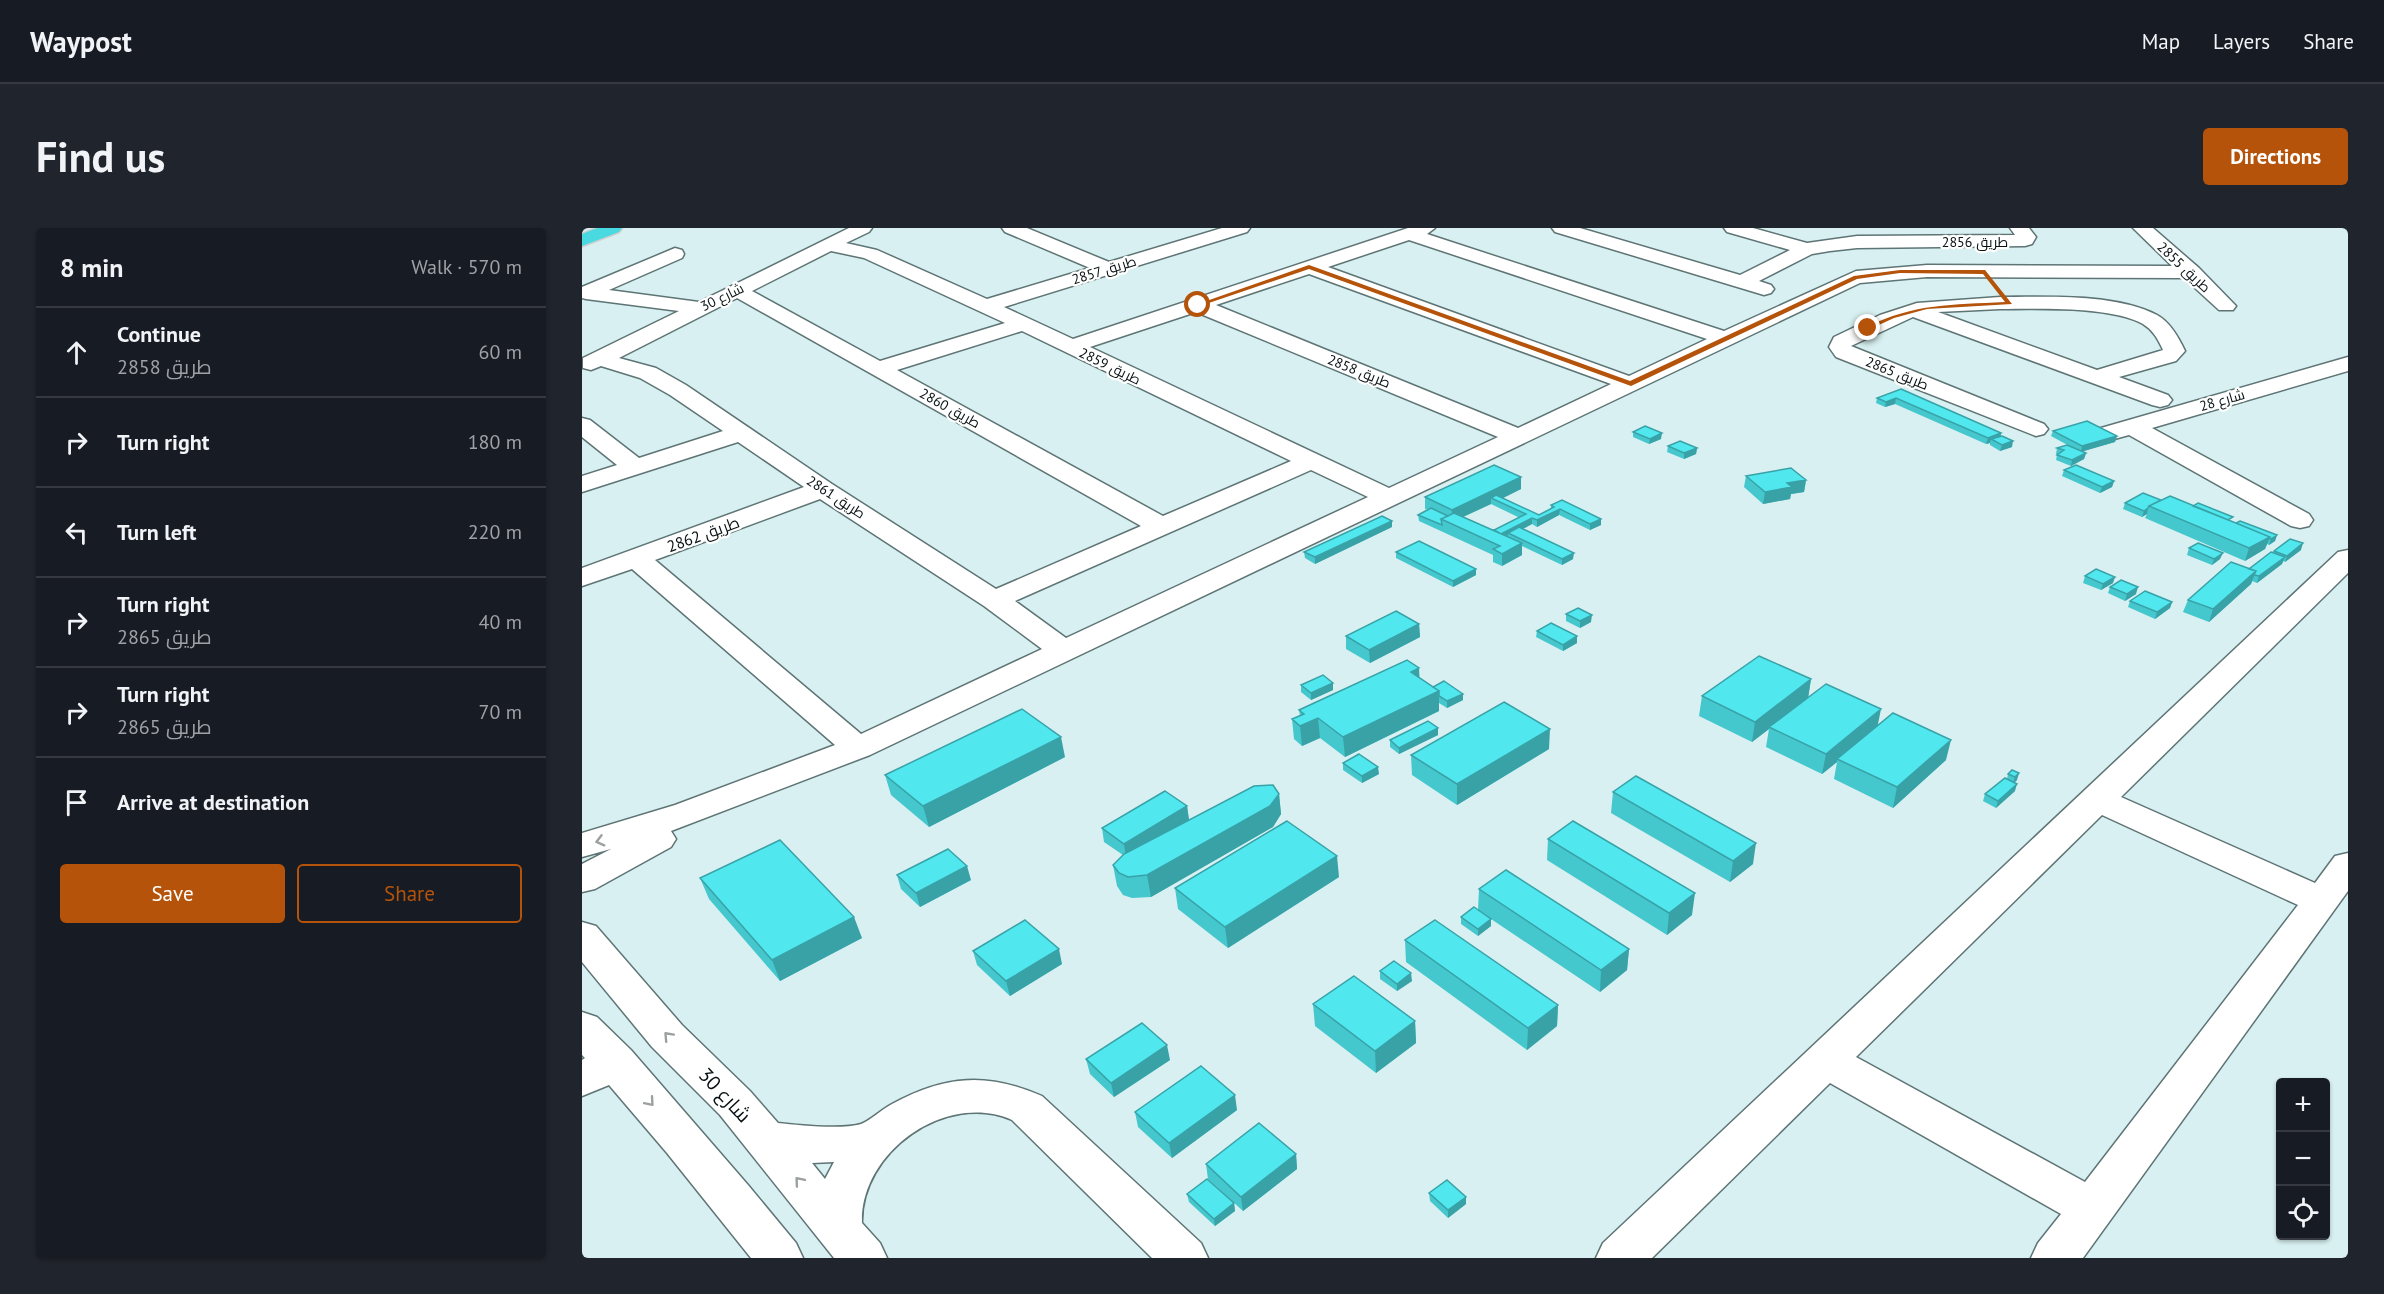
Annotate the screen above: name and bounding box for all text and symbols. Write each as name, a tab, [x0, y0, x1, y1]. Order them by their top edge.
text: Waypost	[30, 23, 132, 60]
text: Map	[2142, 28, 2180, 55]
text: Layers	[2213, 28, 2270, 55]
text: Share	[2303, 28, 2354, 55]
button: Directions	[2203, 128, 2348, 185]
text: Find us	[36, 129, 165, 184]
street label: طريق 2856	[1942, 233, 2008, 251]
street label: طريق 2855	[2154, 238, 2214, 296]
text: 8 min	[60, 251, 123, 284]
street label: طريق 2857	[1070, 252, 1138, 288]
text: Walk · 570 m	[411, 254, 522, 280]
street label: شارع 30	[697, 279, 747, 315]
route start	[1184, 291, 1210, 317]
route end	[1854, 314, 1880, 340]
text: Continue	[117, 320, 201, 348]
icon: ahead	[60, 336, 93, 369]
text: 60 m	[479, 339, 522, 365]
street label: طريق 2859	[1076, 343, 1144, 389]
street label: طريق 2858	[1325, 350, 1393, 392]
street label: طريق 2865	[1863, 352, 1931, 394]
text: طريق 2858	[117, 354, 212, 380]
street label: طريق 2860	[917, 384, 983, 432]
street label: شارع 28	[2197, 385, 2247, 415]
icon: right	[60, 426, 93, 459]
text: Turn right	[117, 428, 209, 456]
text: 180 m	[468, 429, 522, 455]
street label: طريق 2861	[803, 471, 869, 523]
street label: طريق 2862	[664, 512, 742, 557]
icon: left	[60, 516, 93, 549]
text: Turn left	[117, 518, 197, 546]
text: 220 m	[468, 519, 522, 545]
text: Turn right	[117, 590, 209, 618]
icon: right	[60, 606, 93, 639]
text: 40 m	[479, 609, 522, 635]
text: طريق 2865	[117, 624, 212, 650]
text: Turn right	[117, 680, 209, 708]
icon: right	[60, 696, 93, 729]
text: 70 m	[479, 699, 522, 725]
text: طريق 2865	[117, 714, 212, 740]
icon: arrive	[60, 786, 93, 819]
text: Arrive at destination	[117, 788, 309, 816]
one-way arrow	[596, 833, 606, 846]
button: Save	[60, 864, 285, 923]
button: Share	[297, 864, 522, 923]
one-way arrow	[665, 1033, 676, 1044]
street label: شارع 30	[692, 1062, 757, 1129]
map controls	[2276, 1078, 2330, 1240]
button: +	[2276, 1078, 2330, 1132]
one-way arrow	[643, 1095, 654, 1105]
button: −	[2276, 1132, 2330, 1186]
one-way arrow	[796, 1176, 807, 1187]
button: locate	[2276, 1186, 2330, 1240]

